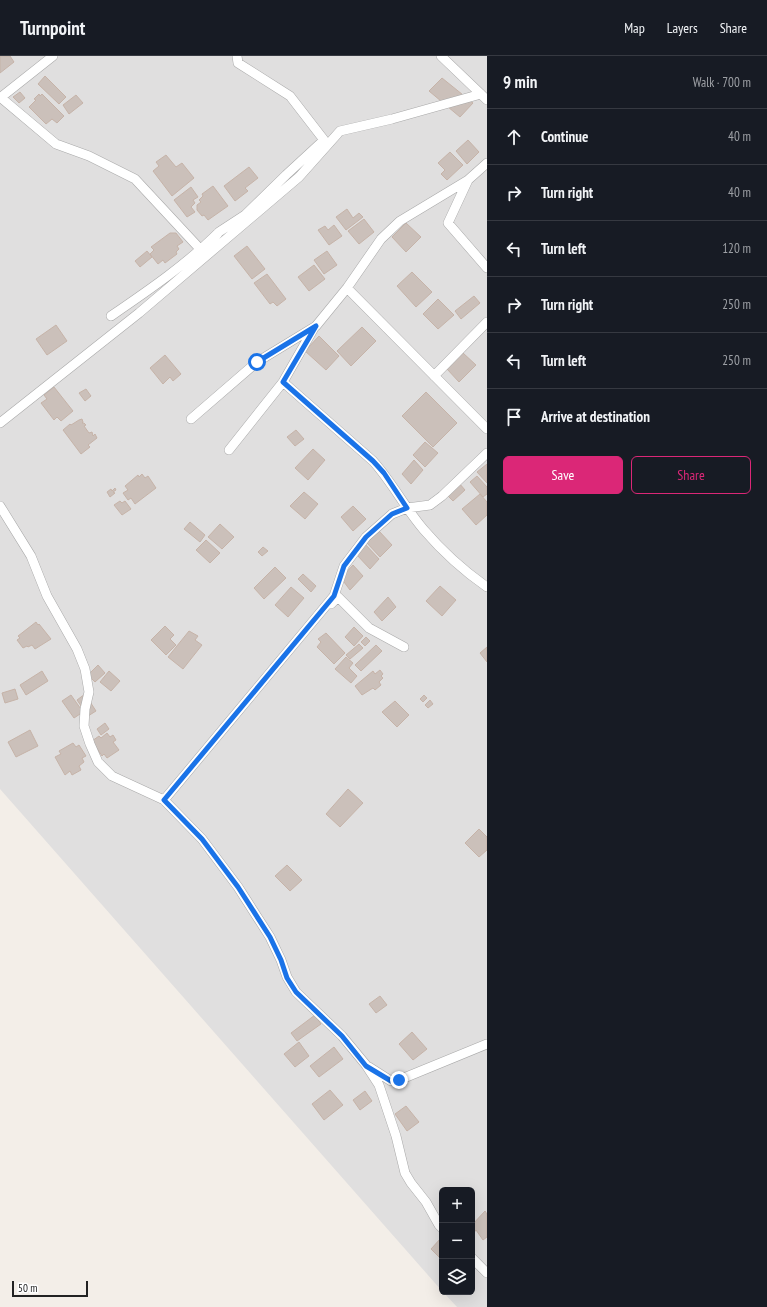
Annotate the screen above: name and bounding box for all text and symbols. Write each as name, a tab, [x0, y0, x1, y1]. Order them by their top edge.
text: Turnpoint	[20, 16, 85, 40]
text: Map	[624, 19, 645, 37]
text: Layers	[667, 19, 698, 37]
text: Share	[720, 19, 747, 37]
text: 9 min	[503, 71, 537, 93]
text: Walk · 700 m	[693, 74, 751, 91]
icon: ahead	[503, 126, 525, 148]
text: Continue	[541, 127, 588, 146]
text: 40 m	[728, 128, 751, 145]
icon: right	[503, 182, 525, 204]
text: Turn right	[541, 183, 593, 202]
text: 40 m	[728, 184, 751, 201]
icon: left	[503, 238, 525, 260]
text: Turn left	[541, 239, 586, 258]
text: 120 m	[722, 240, 751, 257]
icon: right	[503, 294, 525, 316]
text: Turn right	[541, 295, 593, 314]
text: 250 m	[722, 296, 751, 313]
icon: left	[503, 350, 525, 372]
text: Turn left	[541, 351, 586, 370]
text: 250 m	[722, 352, 751, 369]
route start	[248, 353, 266, 371]
icon: arrive	[503, 406, 525, 428]
text: Arrive at destination	[541, 407, 650, 426]
button: Save	[503, 456, 623, 494]
button: Share	[631, 456, 751, 494]
route end	[390, 1071, 408, 1089]
map controls	[439, 1187, 475, 1295]
button: +	[439, 1187, 475, 1223]
button: −	[439, 1223, 475, 1259]
button: layers	[439, 1259, 475, 1295]
scale bar	[12, 1279, 88, 1298]
text: 50 m	[18, 1281, 37, 1295]

